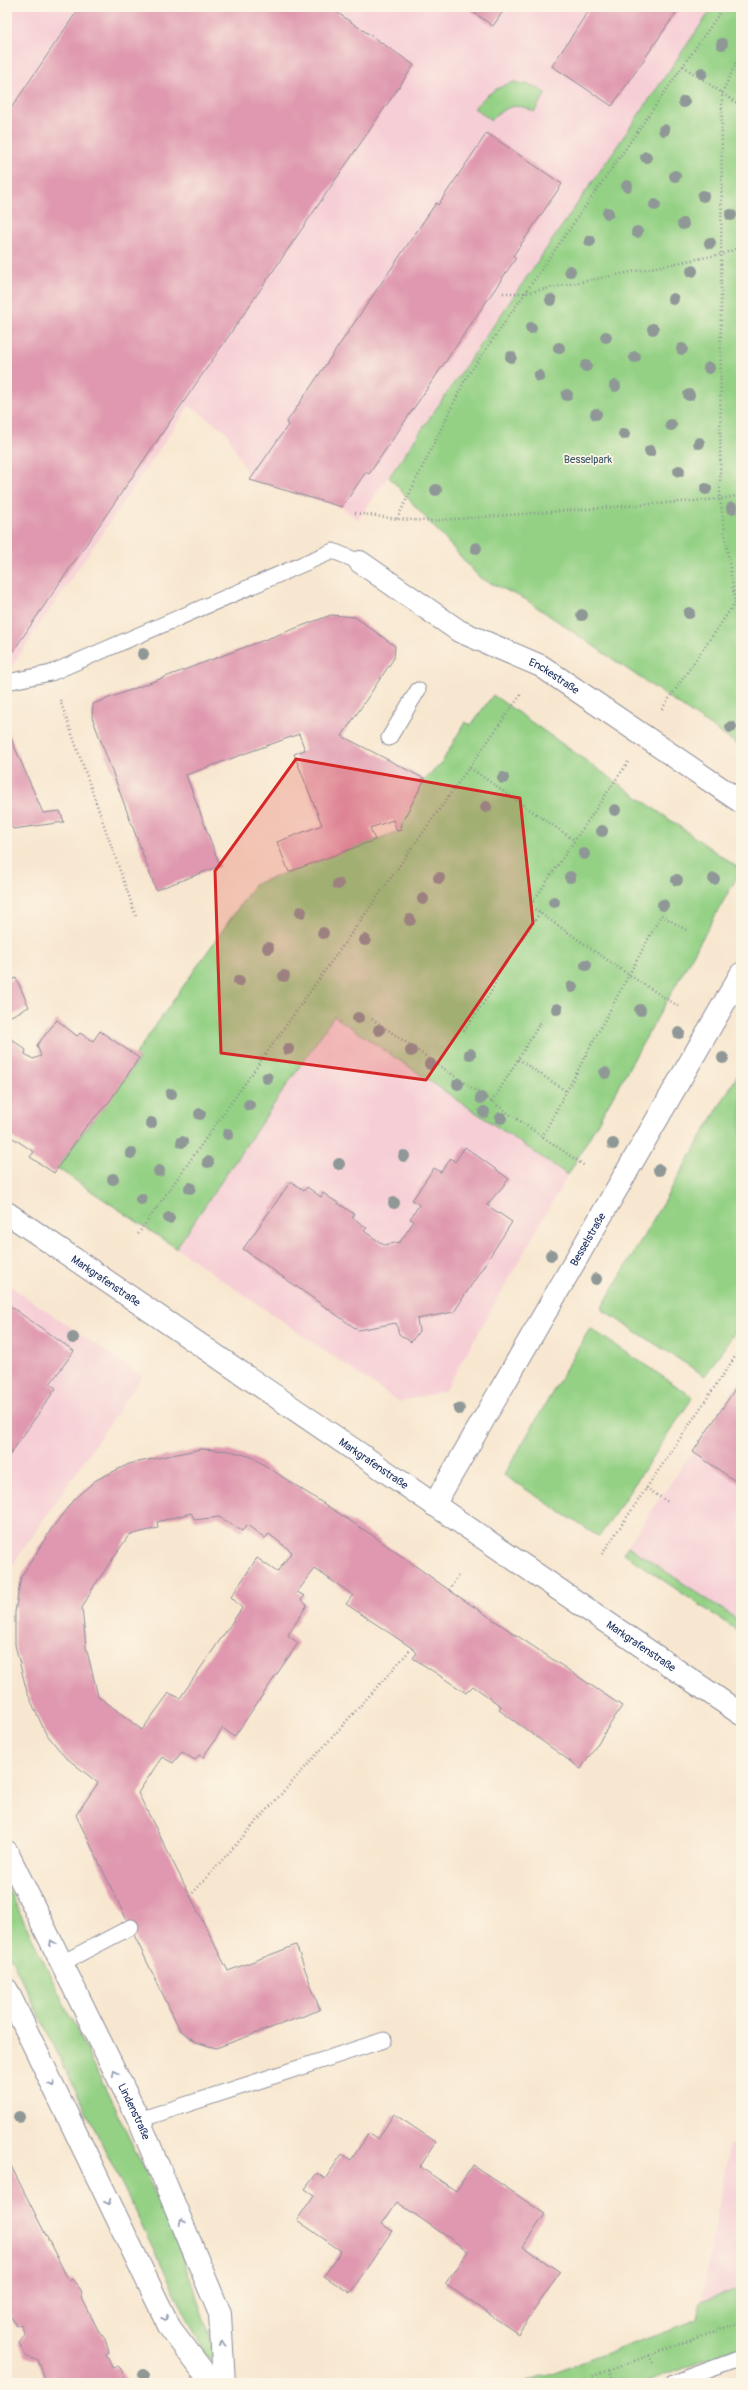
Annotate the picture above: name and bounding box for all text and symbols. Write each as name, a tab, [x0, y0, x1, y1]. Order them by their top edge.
park label: Besselpark	[564, 453, 613, 466]
street label: Enckestraße	[527, 656, 582, 697]
street label: Besselstraße	[568, 1210, 609, 1268]
street label: Markgrafenstraße	[69, 1253, 143, 1310]
street label: Markgrafenstraße	[336, 1435, 411, 1492]
street label: Markgrafenstraße	[604, 1618, 679, 1675]
one-way arrow	[49, 1940, 57, 1948]
one-way arrow	[113, 2069, 120, 2077]
one-way arrow	[47, 2080, 55, 2088]
street label: Lindenstraße	[115, 2081, 153, 2142]
one-way arrow	[103, 2197, 111, 2205]
one-way arrow	[178, 2218, 186, 2225]
one-way arrow	[160, 2314, 168, 2322]
one-way arrow	[217, 2341, 226, 2347]

